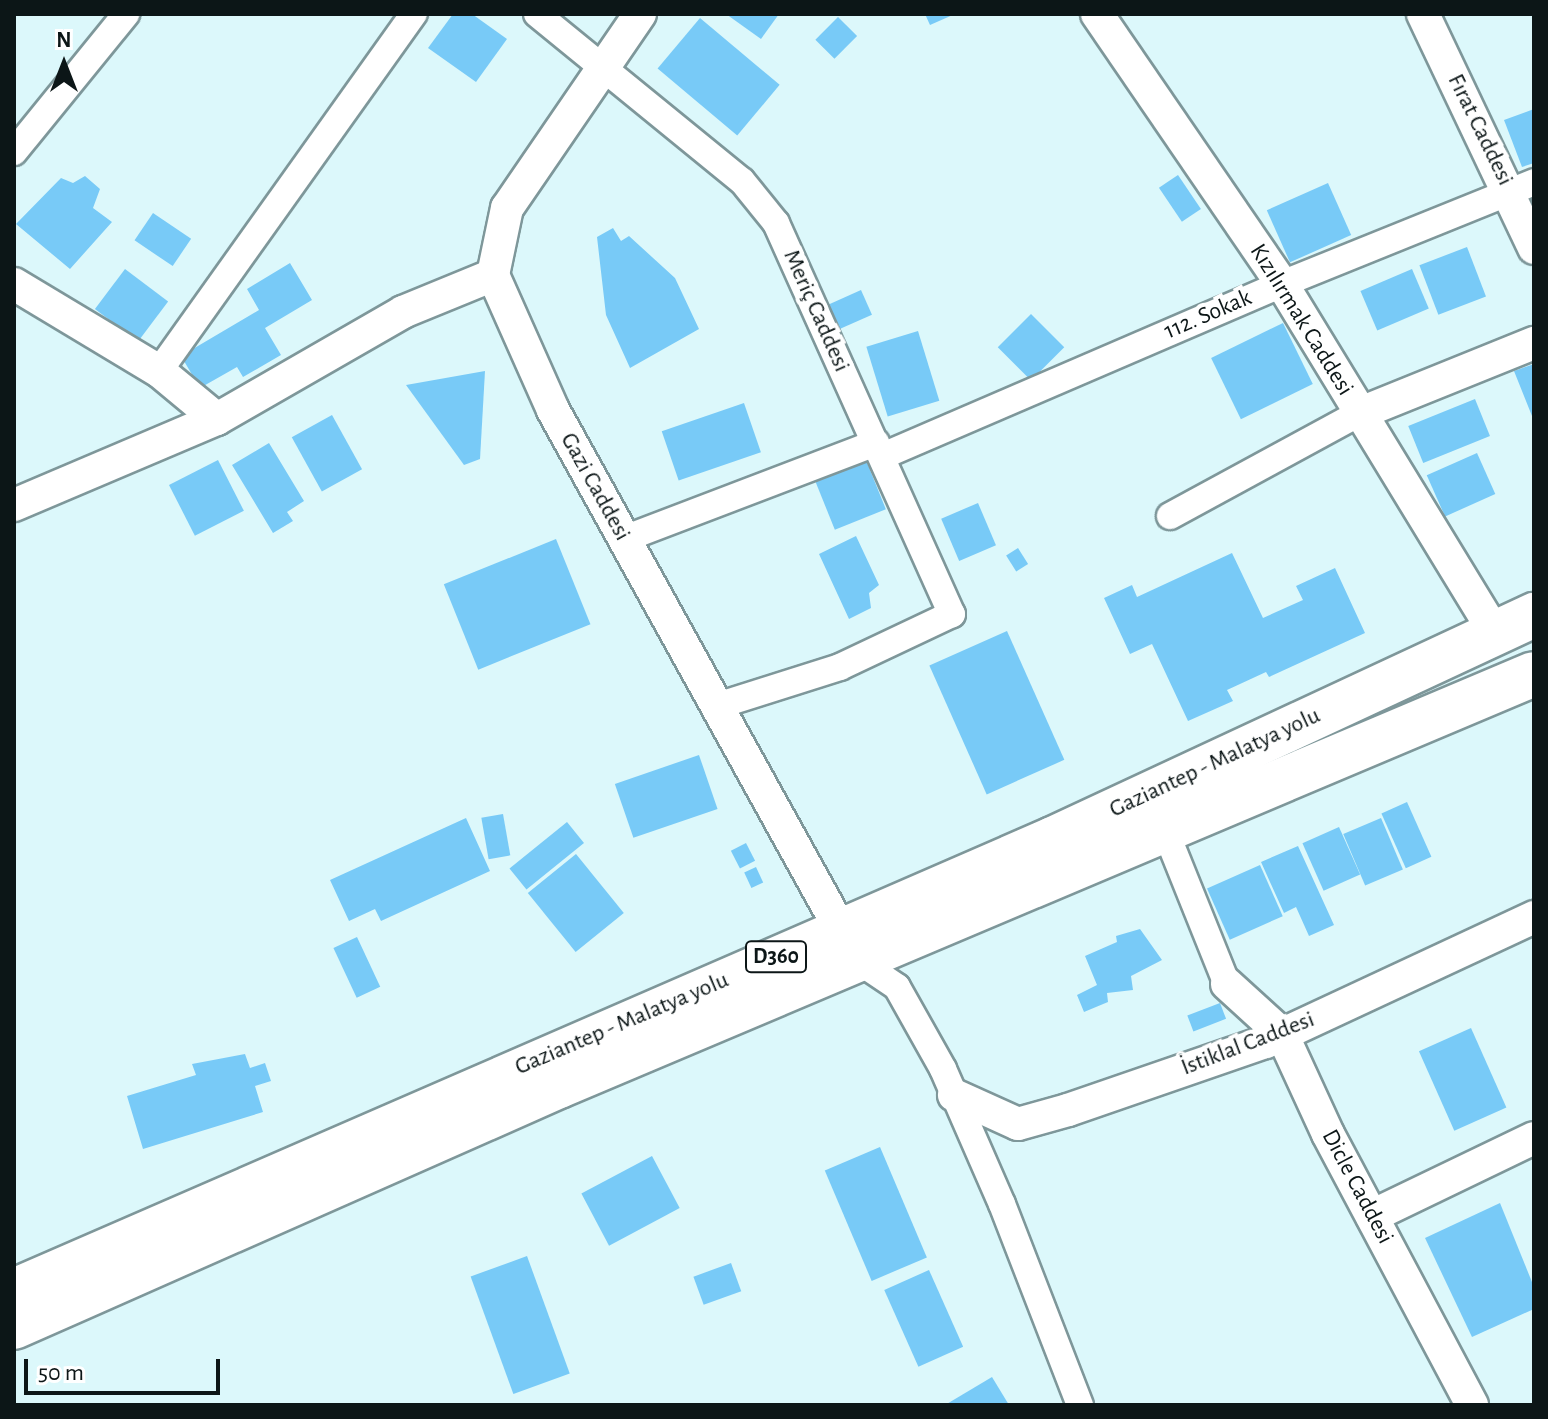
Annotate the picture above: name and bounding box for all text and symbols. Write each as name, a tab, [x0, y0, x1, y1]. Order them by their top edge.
north arrow	[24, 24, 104, 104]
text: N	[56, 29, 72, 51]
street label: Fırat Caddesi	[1441, 69, 1519, 191]
street label: Kızılırmak Caddesi	[1243, 239, 1359, 401]
street label: Meriç Caddesi	[776, 246, 856, 376]
street label: 112. Sokak	[1160, 284, 1256, 346]
street label: Gazi Caddesi	[554, 428, 636, 546]
street label: Gaziantep - Malatya yolu	[1105, 701, 1325, 825]
road number: D360	[744, 939, 808, 975]
street label: Gaziantep - Malatya yolu	[511, 966, 733, 1082]
street label: İstiklal Caddesi	[1177, 1005, 1319, 1083]
street label: Dicle Caddesi	[1315, 1125, 1399, 1249]
scale bar	[28, 1343, 224, 1393]
text: 50 m	[38, 1361, 84, 1385]

